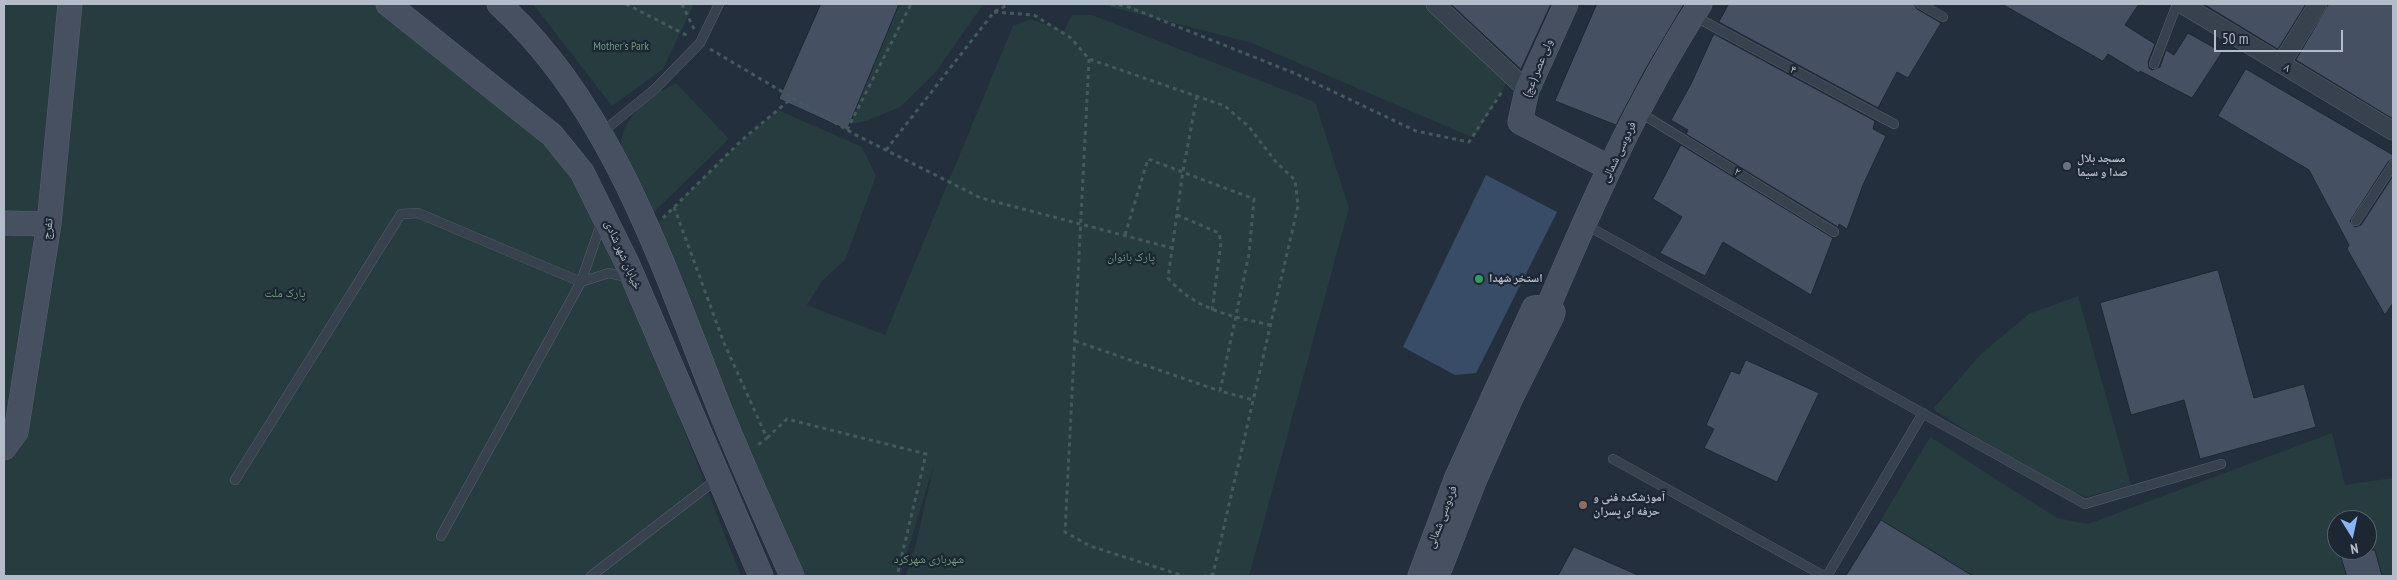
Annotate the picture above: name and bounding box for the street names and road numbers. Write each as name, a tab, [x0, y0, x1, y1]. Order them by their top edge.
street label: ولی عصر (عج)	[1520, 37, 1556, 99]
street label: ۸	[2281, 60, 2293, 76]
street label: ۴	[1787, 62, 1799, 78]
street label: فردوسی شمالی	[1598, 119, 1640, 185]
street label: ۲	[1731, 164, 1743, 180]
street label: تفرج	[39, 217, 57, 241]
street label: خیابان شهر شادی	[601, 218, 645, 292]
street label: فردوسی شمالی	[1423, 484, 1461, 550]

